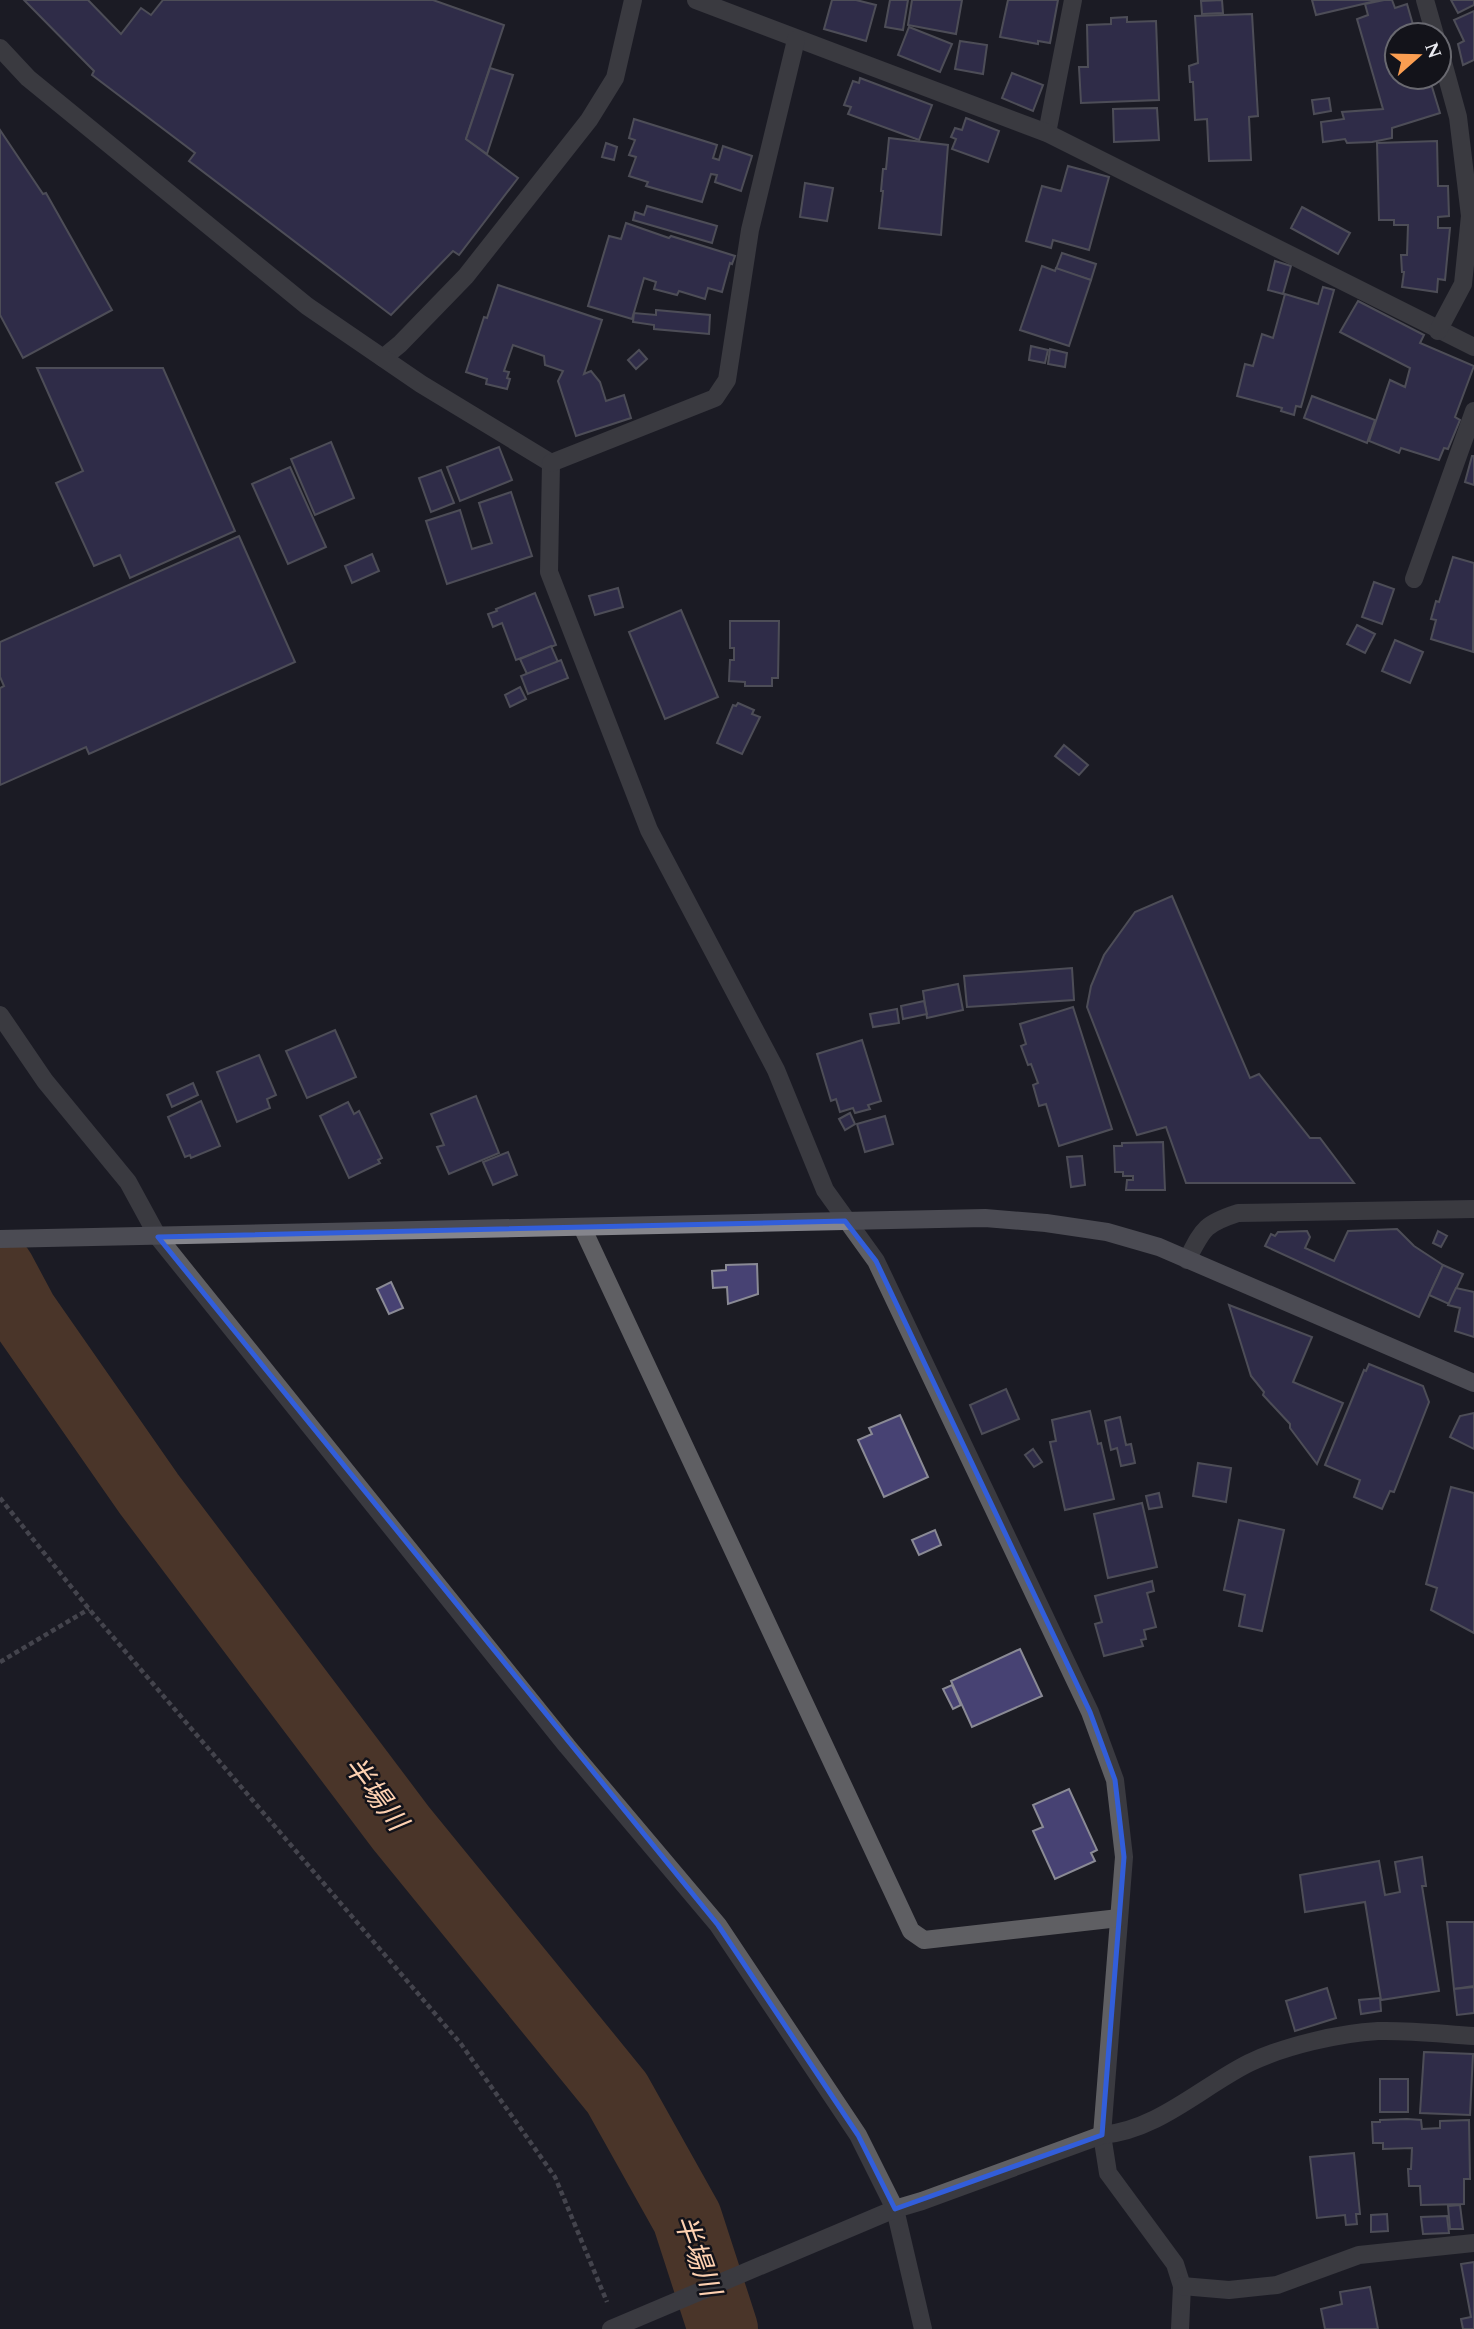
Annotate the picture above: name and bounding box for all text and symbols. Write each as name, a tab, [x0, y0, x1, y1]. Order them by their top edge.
north arrow	[1383, 21, 1453, 91]
text: N	[1416, 38, 1449, 63]
water label: 半場川	[332, 1747, 419, 1843]
water label: 半場川	[662, 2209, 732, 2305]

